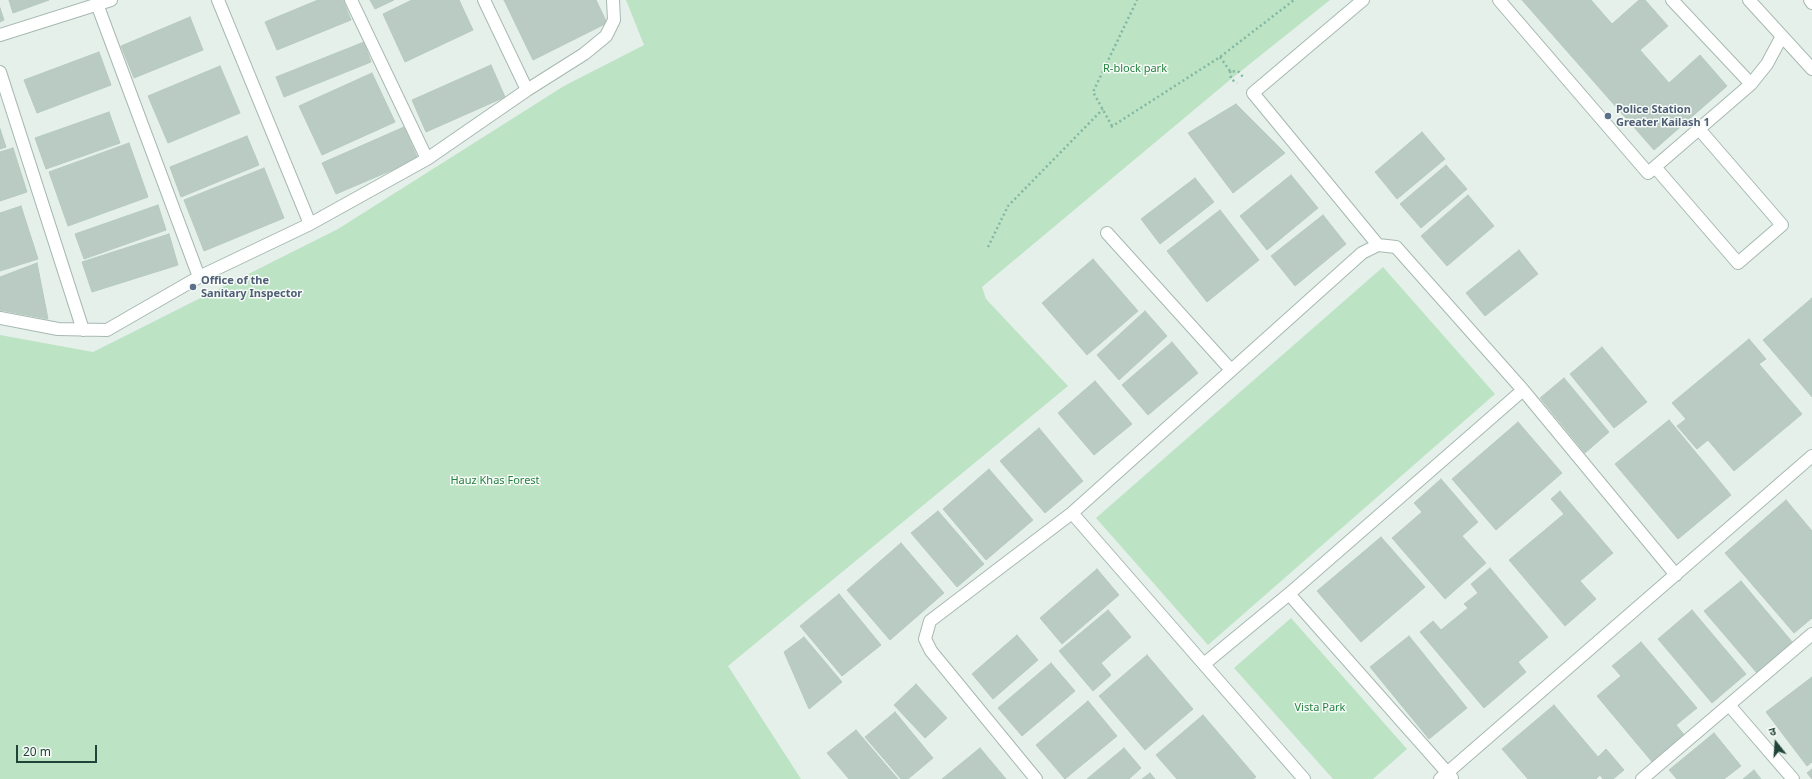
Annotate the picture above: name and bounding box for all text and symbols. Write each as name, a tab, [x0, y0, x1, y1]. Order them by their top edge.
park label: R-block park	[1103, 62, 1167, 76]
place label: Police Station Greater Kailash 1	[1616, 103, 1710, 129]
marker: Police Station Greater Kailash 1	[1603, 111, 1613, 121]
place label: Office of the Sanitary Inspector	[201, 274, 302, 300]
marker: Office of the Sanitary Inspector	[188, 282, 198, 292]
park label: Hauz Khas Forest	[450, 474, 540, 488]
park label: Vista Park	[1295, 701, 1345, 715]
north arrow	[1756, 723, 1796, 763]
text: उ	[1767, 723, 1778, 739]
scale bar	[18, 737, 99, 763]
text: 20 m	[23, 743, 51, 760]

